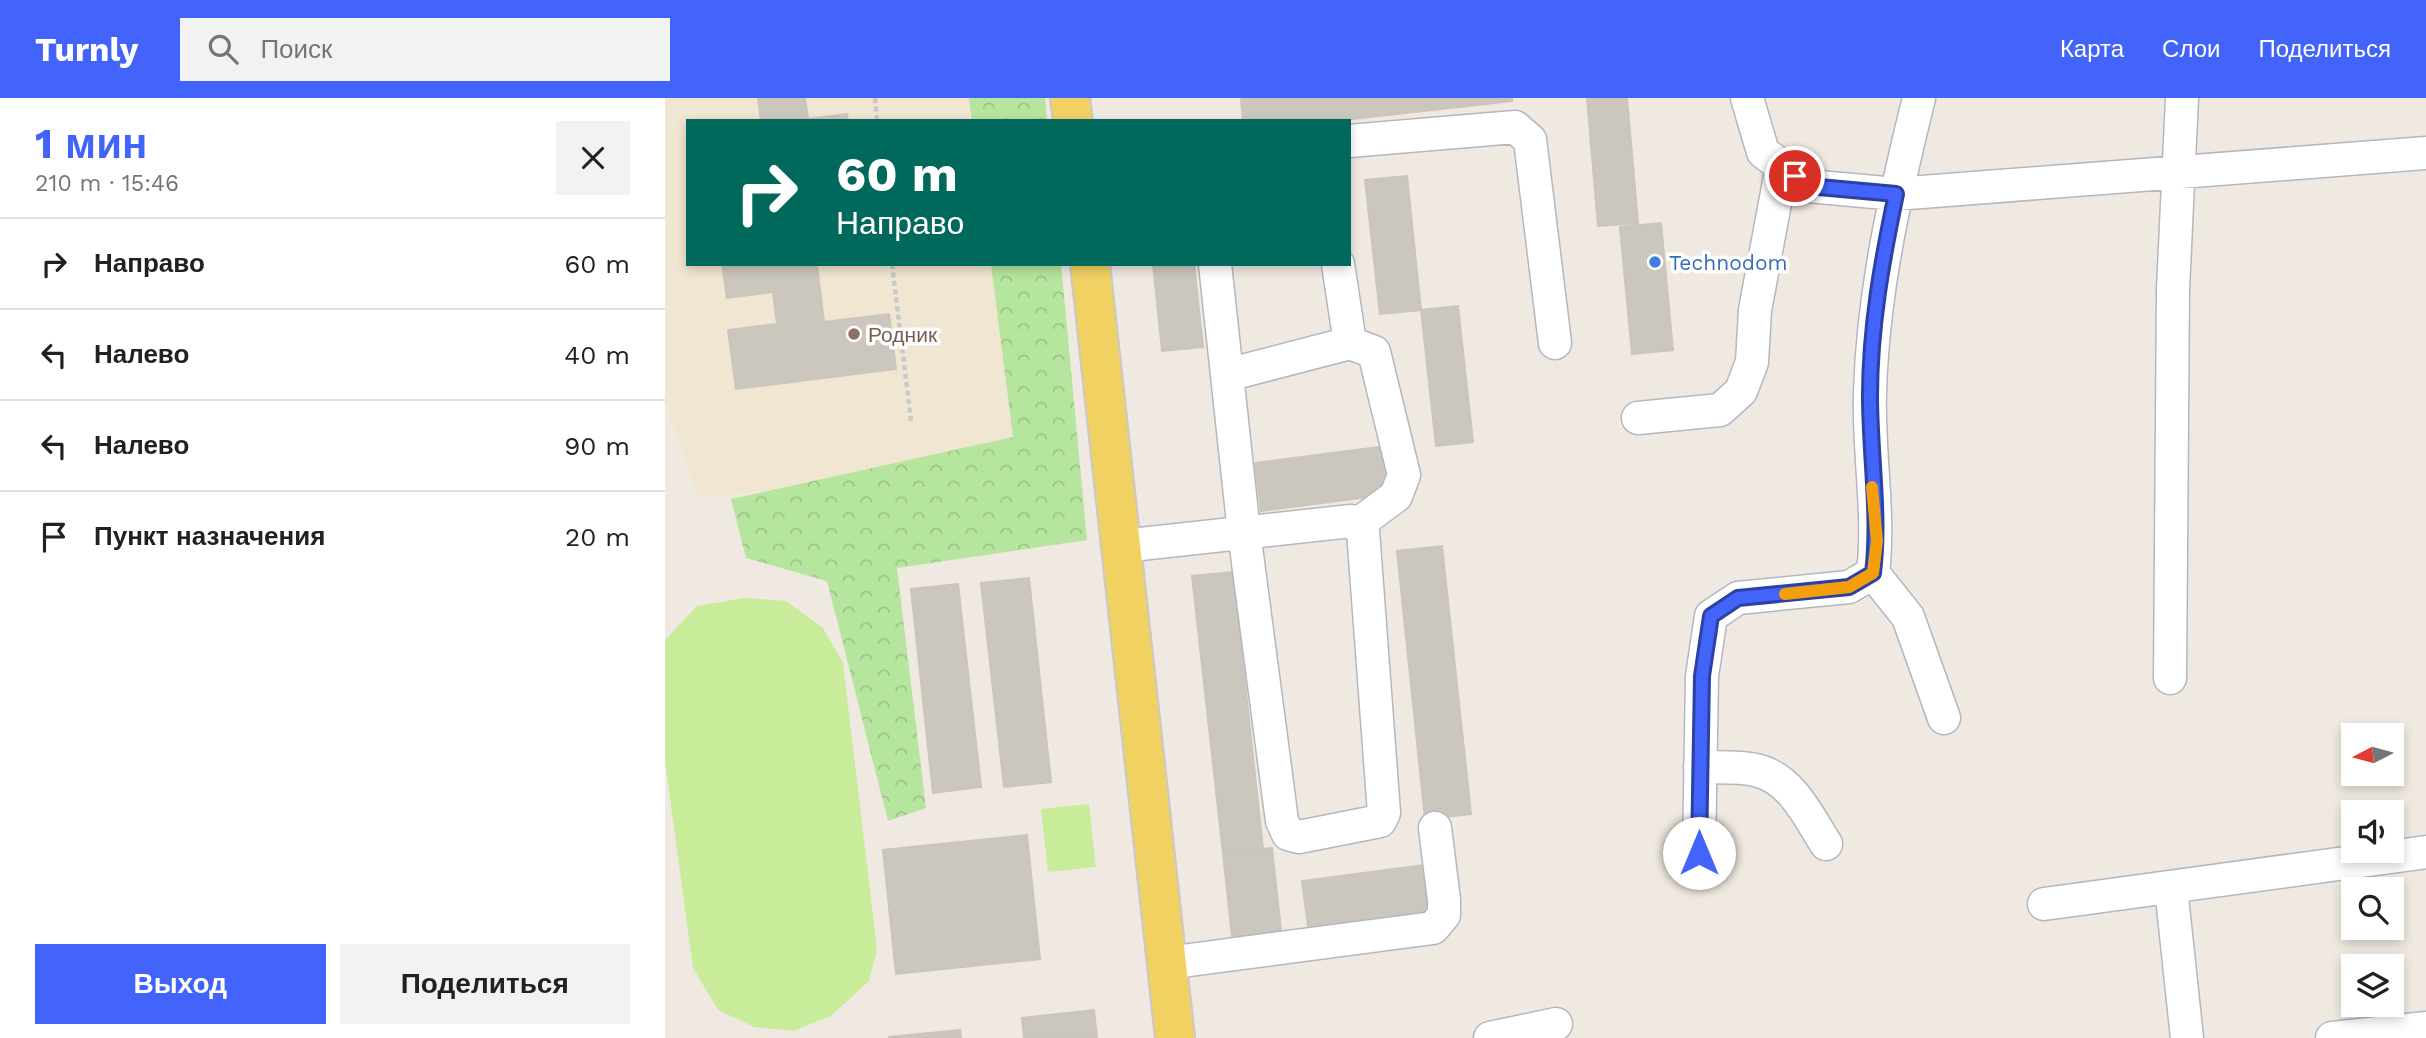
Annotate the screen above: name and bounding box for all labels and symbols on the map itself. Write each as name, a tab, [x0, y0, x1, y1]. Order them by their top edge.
pin	[1765, 146, 1825, 206]
place label: Technodom	[1669, 250, 1788, 275]
marker: Technodom	[1647, 254, 1663, 270]
place label: Родник	[868, 322, 938, 347]
marker: Родник	[846, 326, 862, 342]
north arrow	[2341, 723, 2405, 786]
position arrow	[1662, 816, 1736, 890]

